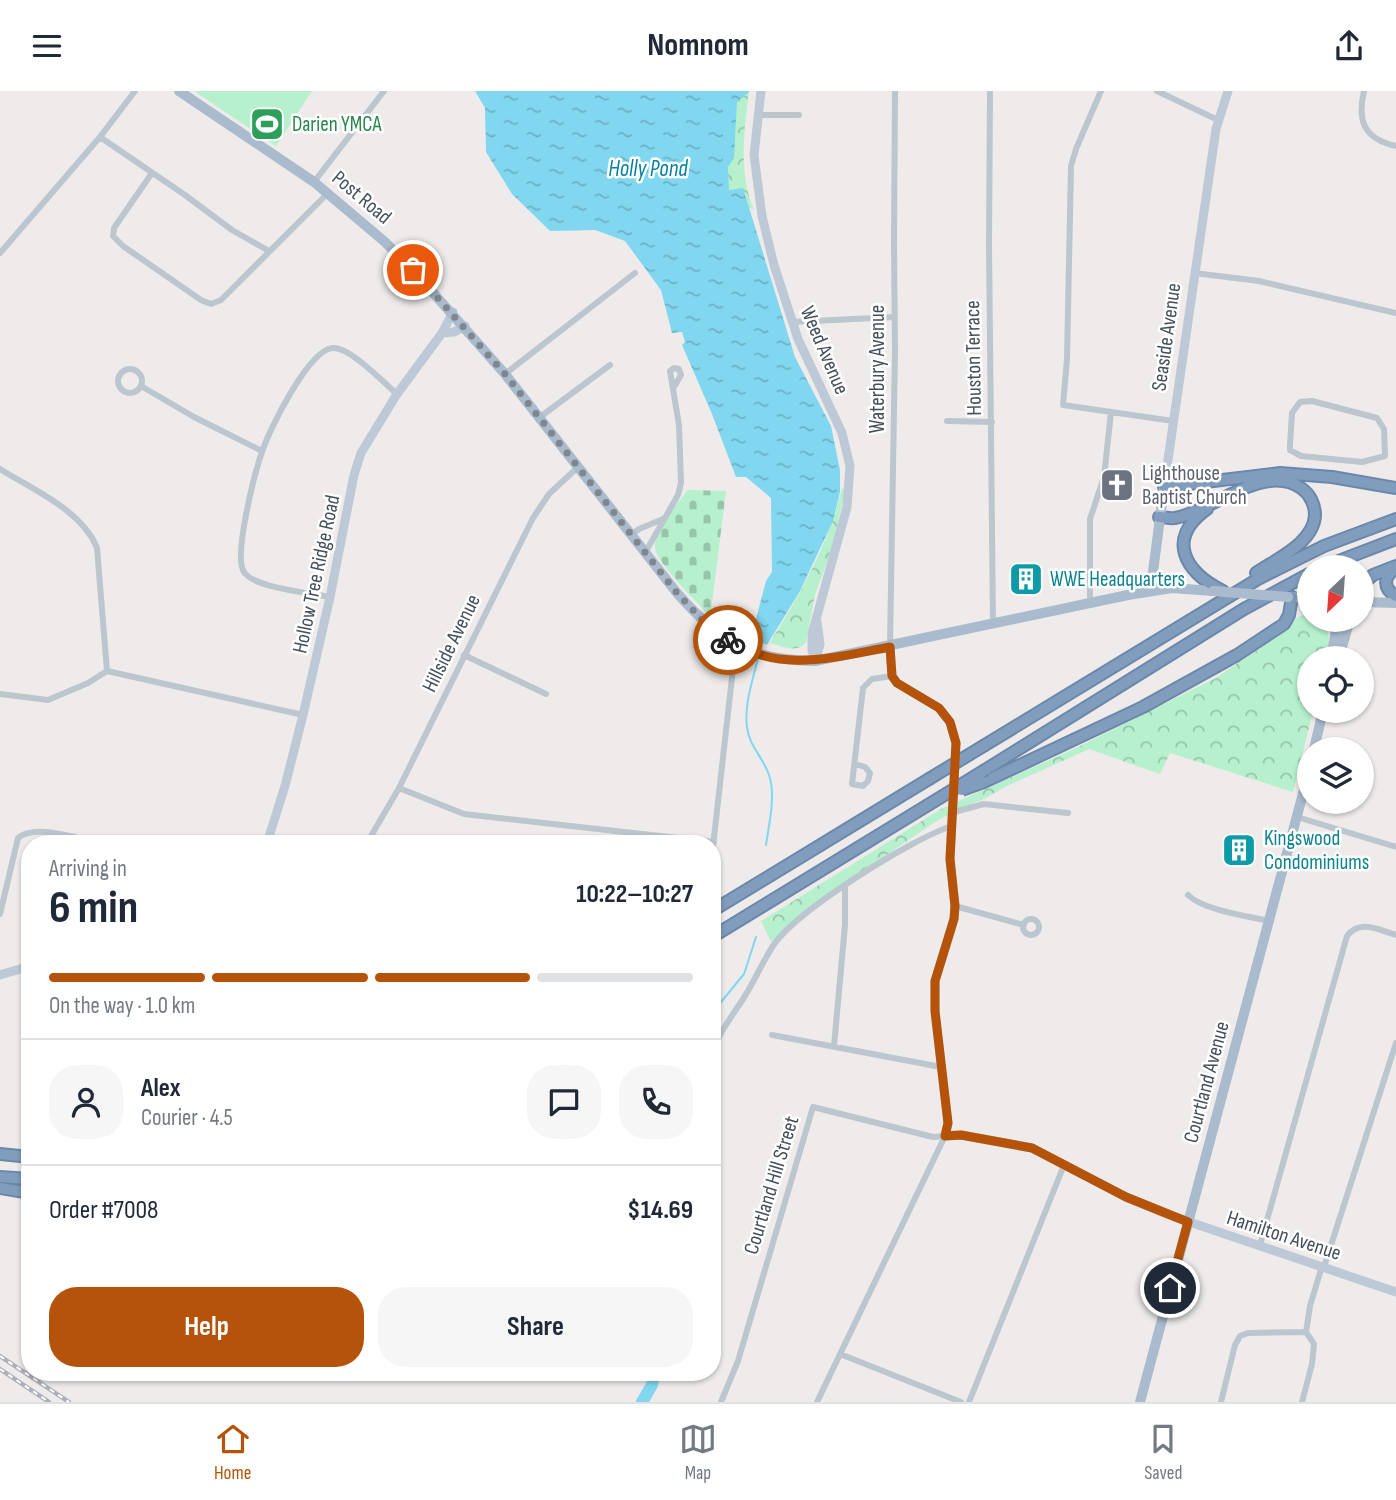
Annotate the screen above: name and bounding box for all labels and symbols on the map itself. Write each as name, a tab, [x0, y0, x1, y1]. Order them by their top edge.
sports icon: Darien YMCA	[248, 105, 286, 143]
place label: Darien YMCA	[292, 112, 382, 137]
water label: Holly Pond	[608, 155, 688, 183]
street label: Post Road	[327, 165, 396, 229]
pin	[383, 240, 443, 300]
street label: Seaside Avenue	[1147, 281, 1186, 393]
street label: Houston Terrace	[960, 300, 987, 416]
street label: Weed Avenue	[795, 302, 854, 398]
street label: Waterbury Avenue	[865, 305, 890, 433]
place label: Lighthouse Baptist Church	[1142, 461, 1247, 510]
church icon: Lighthouse Baptist Church	[1098, 466, 1136, 504]
street label: Hollow Tree Ridge Road	[287, 493, 345, 656]
north arrow	[1297, 555, 1374, 632]
building icon: WWE Headquarters	[1007, 560, 1045, 598]
place label: WWE Headquarters	[1050, 567, 1185, 592]
street label: Hillside Avenue	[417, 590, 486, 696]
courier	[693, 605, 763, 675]
place label: Kingswood Condominiums	[1264, 826, 1369, 875]
building icon: Kingswood Condominiums	[1220, 831, 1258, 869]
street label: Courtland Avenue	[1178, 1019, 1235, 1146]
street label: Courtland Hill Street	[739, 1113, 804, 1257]
street label: Hamilton Avenue	[1224, 1205, 1344, 1266]
pin	[1140, 1258, 1200, 1318]

